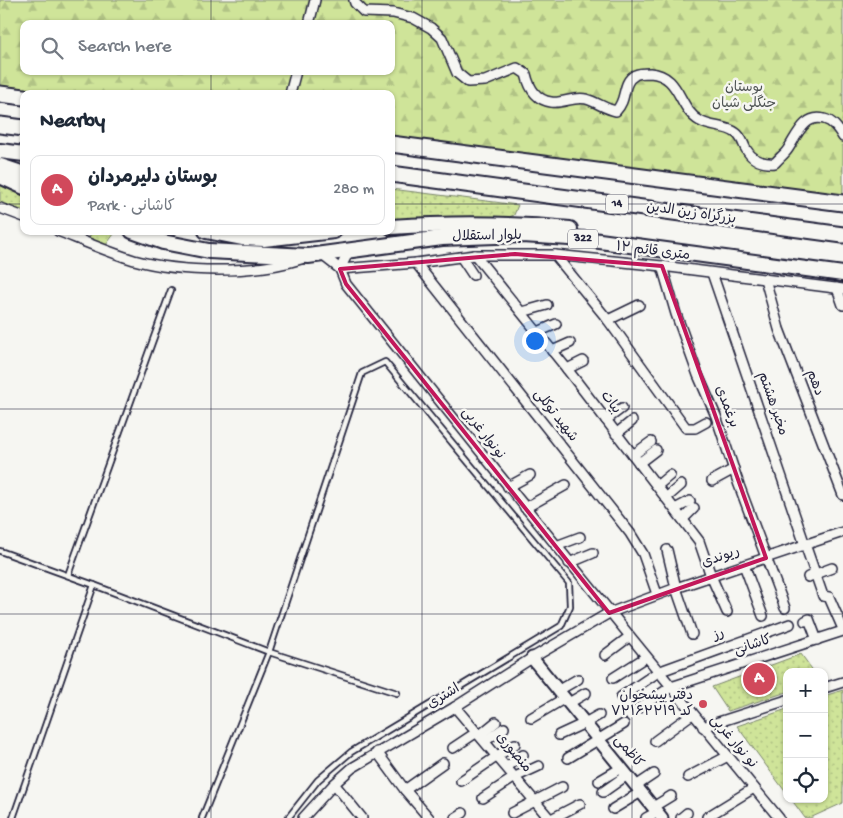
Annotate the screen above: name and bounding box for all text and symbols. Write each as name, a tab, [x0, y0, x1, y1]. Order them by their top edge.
search box	[20, 20, 395, 75]
icon: search	[38, 34, 66, 62]
text: Search here	[78, 36, 172, 59]
park label: بوستان جنگلی شیان	[712, 80, 776, 113]
text: Nearby	[40, 110, 105, 135]
text: بوستان دلیرمردان	[88, 167, 217, 190]
text: A	[52, 181, 62, 200]
text: 280 m	[333, 181, 374, 200]
road number: 14	[606, 194, 628, 213]
street label: بزرگراه زین الدین	[645, 197, 737, 229]
text: Park · کاشانی	[88, 198, 175, 217]
street label: بلوار استقلال	[452, 228, 522, 246]
road number: 322	[568, 230, 598, 248]
street label: ۱۲ متری قائم	[615, 239, 691, 265]
your location	[522, 328, 548, 354]
street label: دهم	[801, 368, 827, 398]
street label: مخبر هشتم	[753, 370, 791, 438]
street label: برغمدی	[710, 383, 742, 431]
street label: شهید توکلی	[529, 386, 581, 446]
street label: بیات	[596, 388, 624, 418]
street label: نونوار غربی	[457, 404, 509, 464]
street label: ریوندی	[700, 544, 742, 572]
street label: رز	[710, 625, 727, 645]
street label: کاشانی	[732, 632, 774, 660]
pin: A	[743, 660, 775, 698]
map controls	[783, 668, 828, 803]
button: +	[783, 668, 828, 713]
street label: اشتری	[425, 681, 463, 713]
place label: دفتر پیشخوان کد ۷۲۱۶۲۲۱۹	[611, 688, 693, 721]
marker: دفتر پیشخوان کد ۷۲۱۶۲۲۱۹	[697, 698, 709, 710]
street label: نو نوار غربی	[706, 712, 760, 772]
button: −	[783, 713, 828, 758]
street label: منصوری	[491, 730, 535, 776]
street label: کاظمی	[610, 732, 646, 772]
button: locate	[783, 758, 828, 803]

